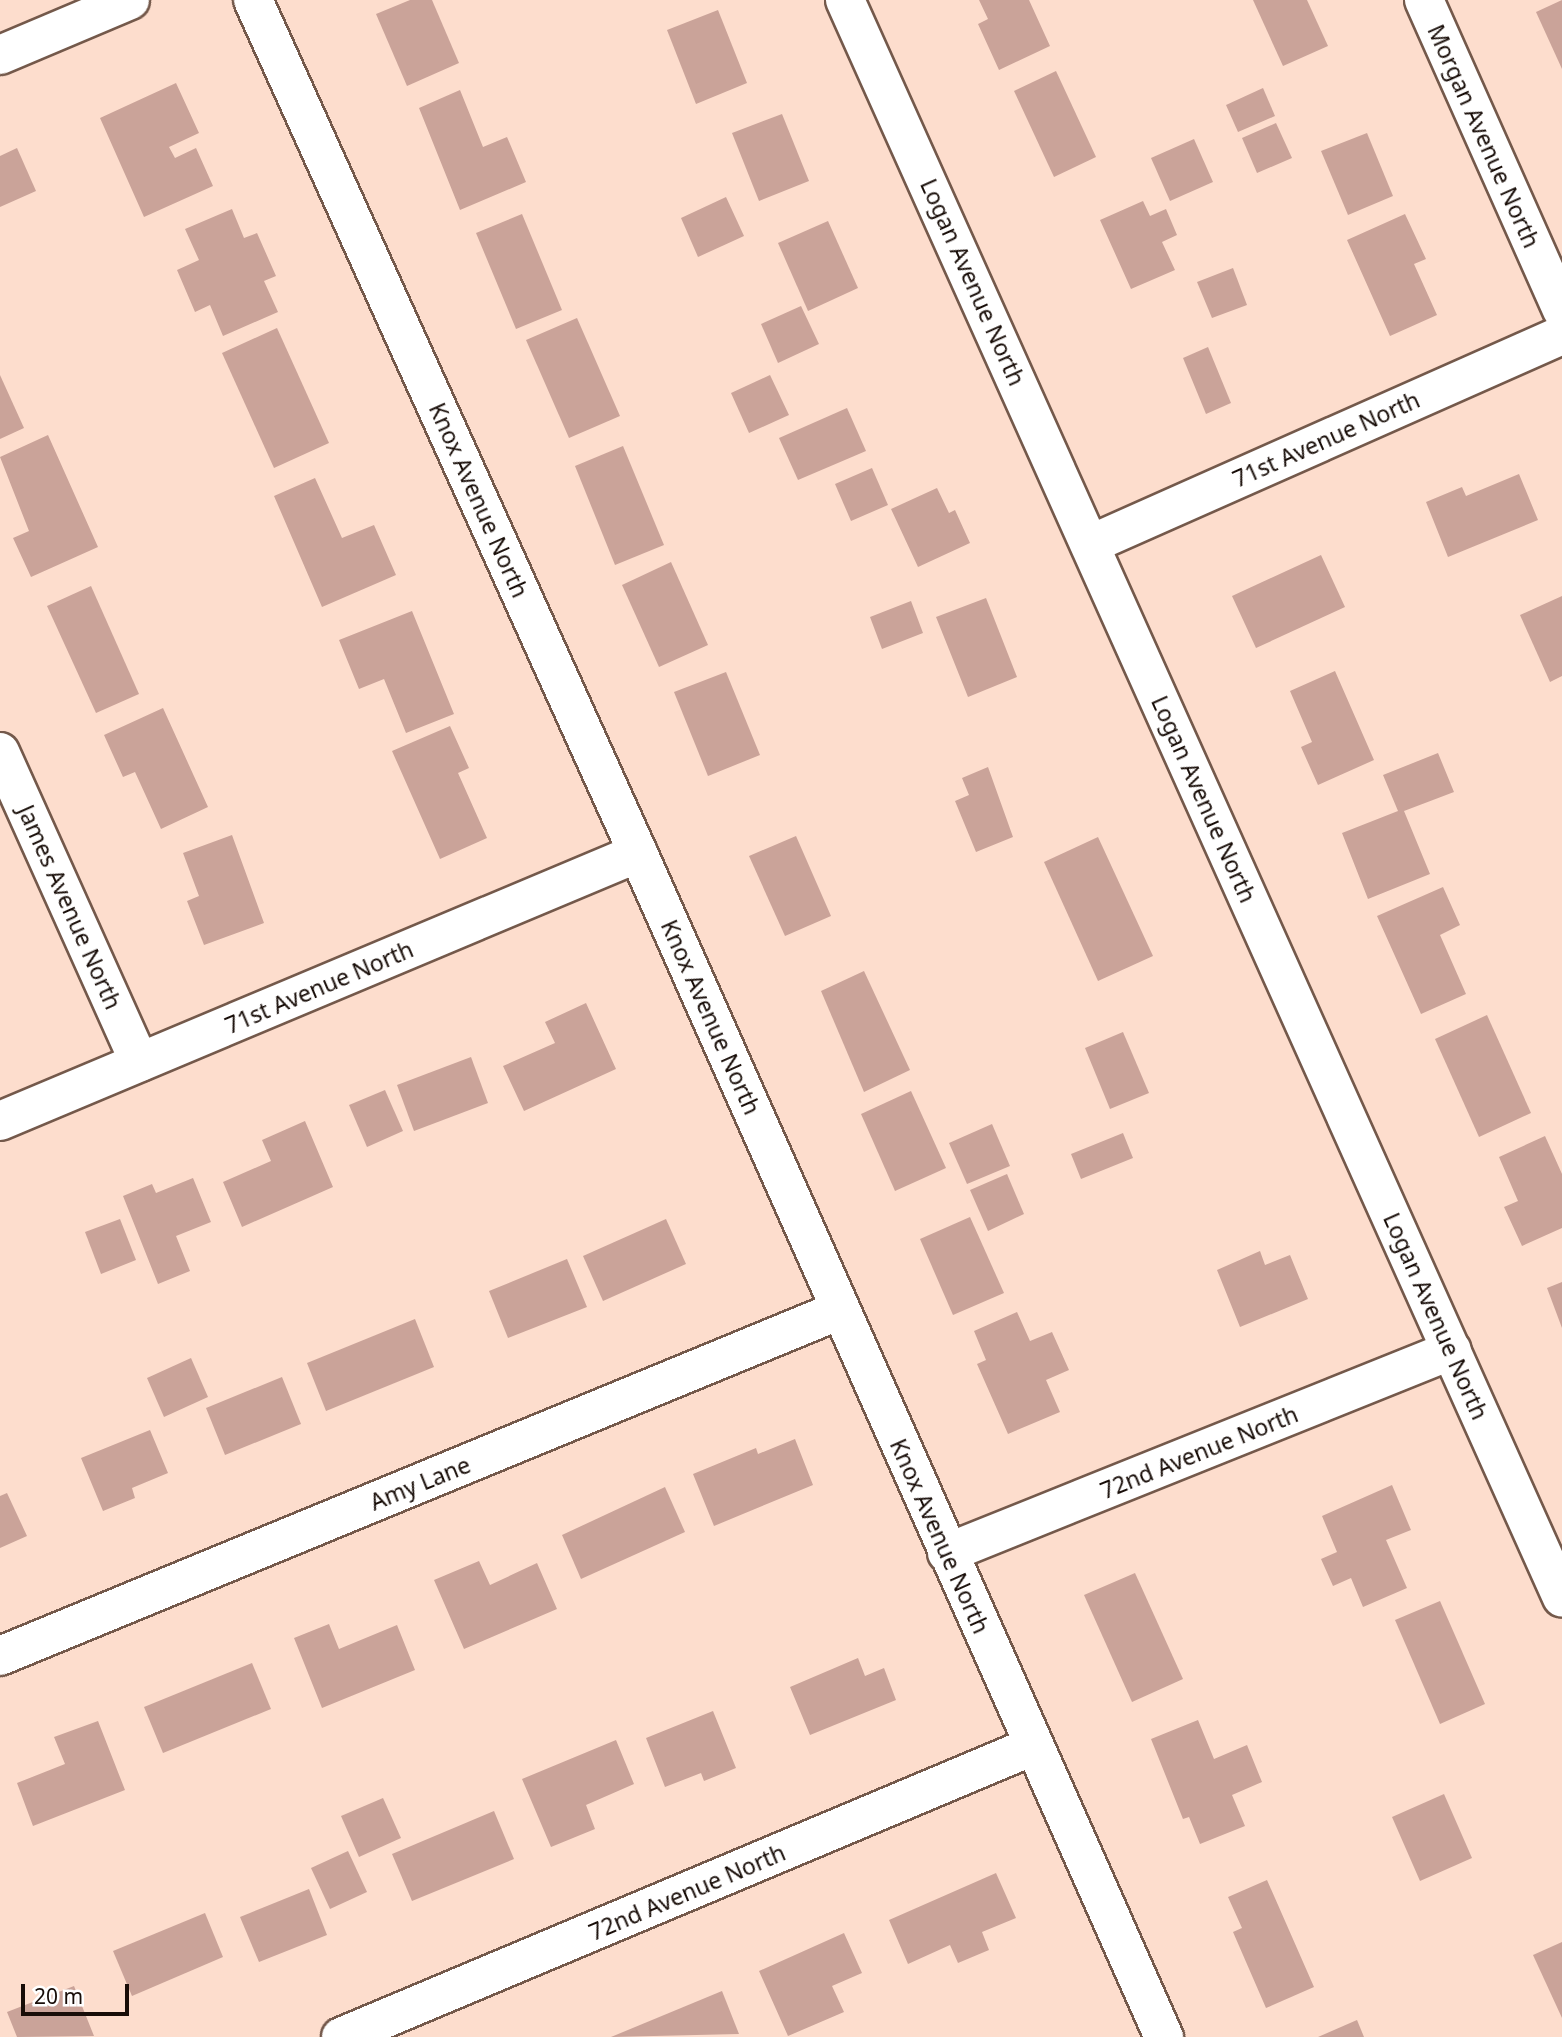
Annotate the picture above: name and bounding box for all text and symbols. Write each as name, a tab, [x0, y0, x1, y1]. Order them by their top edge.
street label: Morgan Avenue North	[1422, 20, 1546, 252]
street label: Logan Avenue North	[915, 174, 1031, 390]
street label: 71st Avenue North	[1228, 385, 1424, 493]
street label: Knox Avenue North	[424, 398, 534, 602]
street label: Logan Avenue North	[1146, 691, 1262, 907]
street label: James Avenue North	[12, 801, 128, 1013]
street label: Knox Avenue North	[656, 915, 766, 1119]
street label: 71st Avenue North	[221, 935, 417, 1039]
street label: Logan Avenue North	[1378, 1208, 1494, 1424]
street label: 72nd Avenue North	[1096, 1400, 1302, 1504]
street label: Knox Avenue North	[885, 1434, 995, 1638]
street label: Amy Lane	[366, 1450, 474, 1516]
street label: 72nd Avenue North	[585, 1838, 789, 1946]
scale bar	[24, 1970, 133, 2014]
text: 20 m	[34, 1982, 83, 2010]

